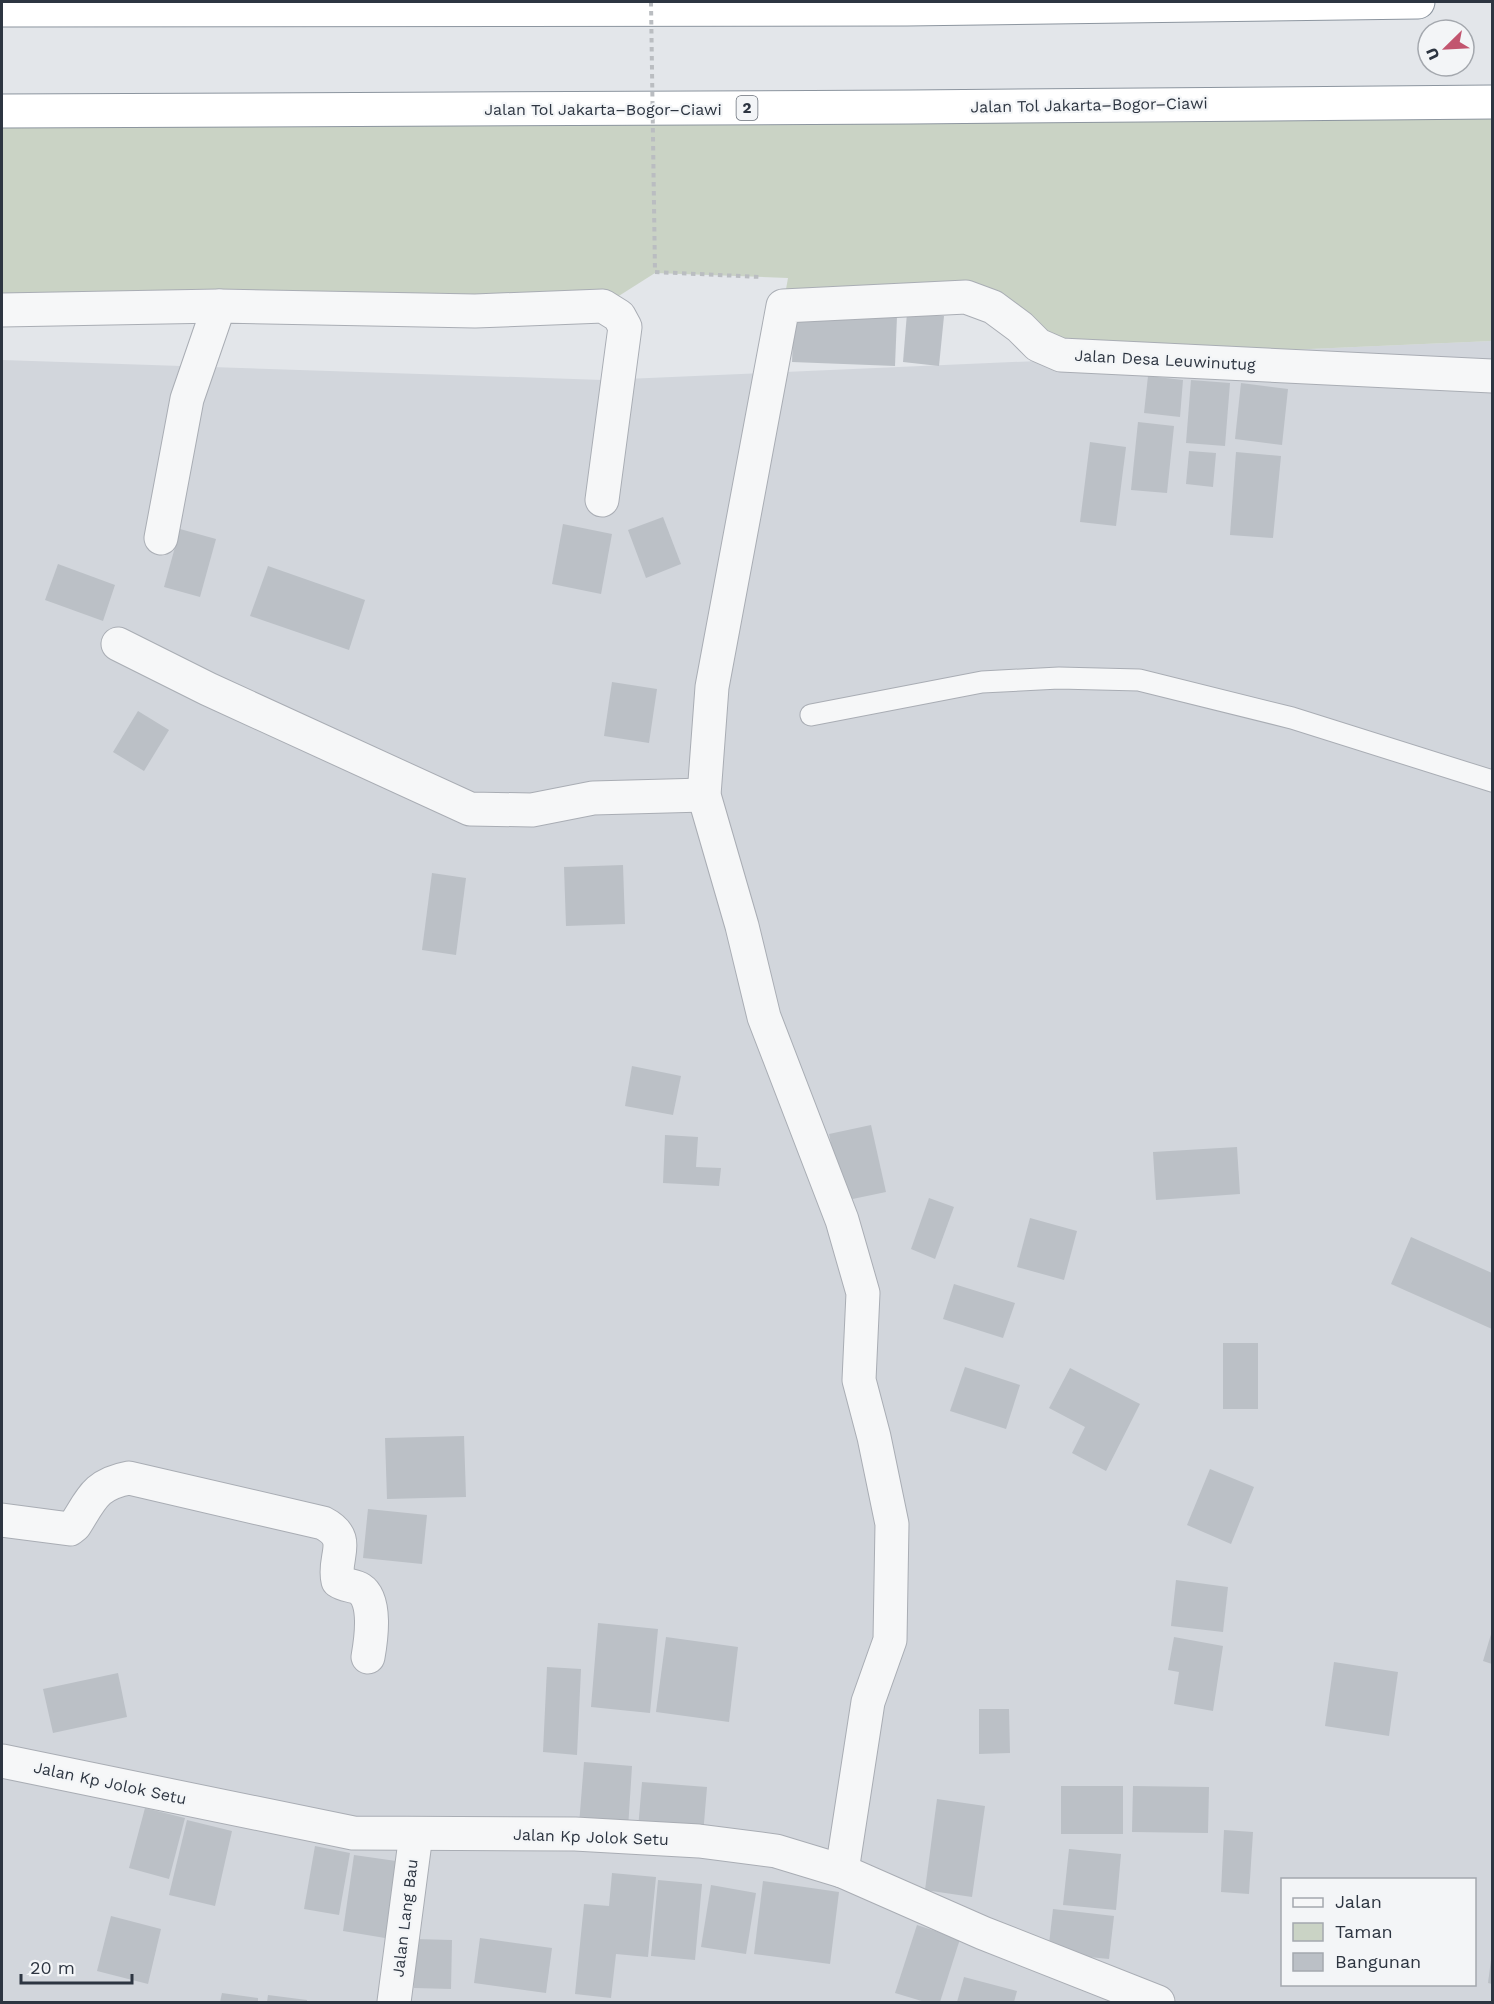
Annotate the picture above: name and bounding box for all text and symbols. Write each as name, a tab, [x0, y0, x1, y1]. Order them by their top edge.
north arrow	[1416, 18, 1476, 78]
text: U	[1422, 45, 1444, 63]
street label: Jalan Tol Jakarta–Bogor–Ciawi	[970, 93, 1208, 117]
road number: 2	[736, 96, 758, 120]
street label: Jalan Tol Jakarta–Bogor–Ciawi	[484, 100, 722, 119]
street label: Jalan Desa Leuwinutug	[1074, 346, 1257, 374]
street label: Jalan Kp Jolok Setu	[32, 1758, 188, 1808]
street label: Jalan Kp Jolok Setu	[513, 1825, 669, 1849]
street label: Jalan Lang Bau	[388, 1858, 422, 1978]
legend	[1281, 1878, 1476, 1986]
text: Jalan	[1335, 1891, 1382, 1912]
text: Taman	[1335, 1921, 1393, 1942]
scale bar	[21, 1947, 132, 1985]
text: Bangunan	[1335, 1951, 1421, 1972]
text: 20 m	[30, 1957, 75, 1978]

